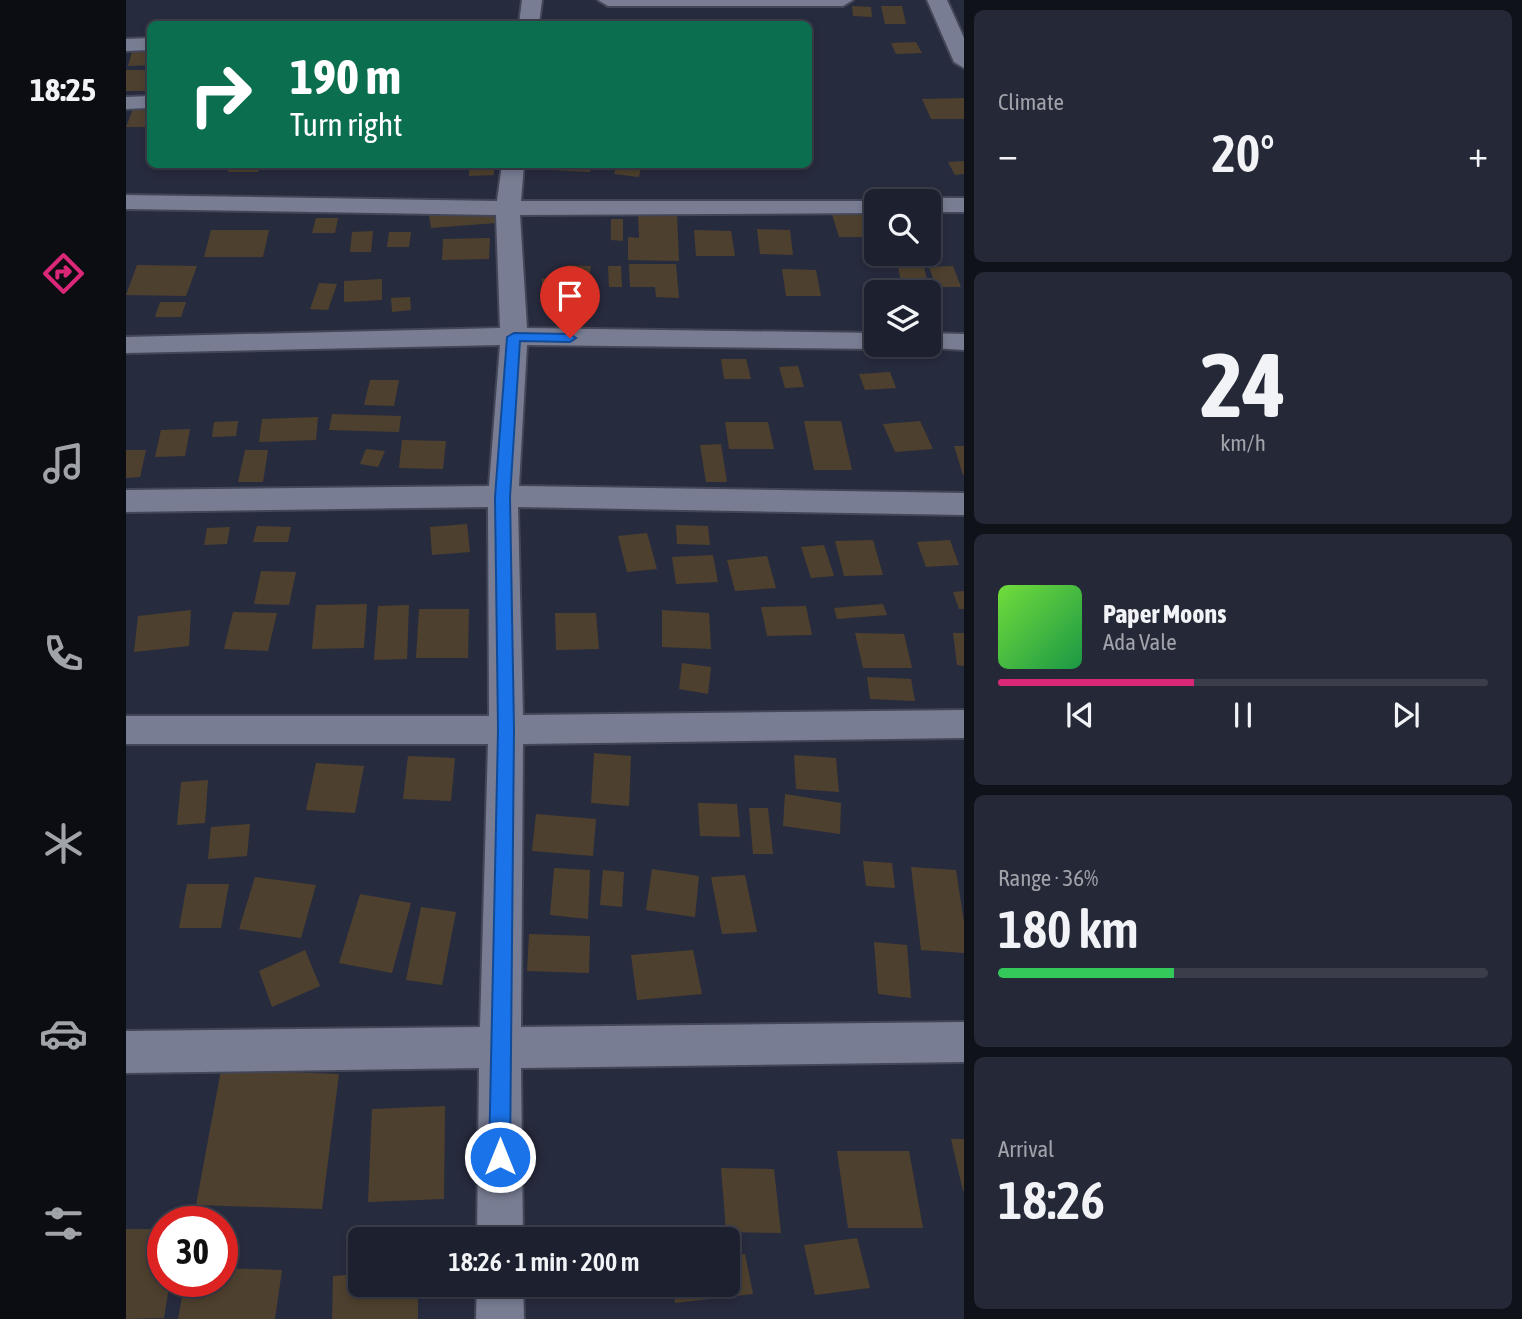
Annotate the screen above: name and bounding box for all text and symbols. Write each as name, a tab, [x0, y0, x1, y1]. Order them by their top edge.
text: 190 m	[290, 48, 401, 104]
icon: right	[175, 49, 266, 140]
text: 18:25	[30, 71, 96, 108]
text: Climate	[998, 89, 1064, 115]
text: Turn right	[290, 106, 403, 143]
text: 20°	[1211, 123, 1275, 183]
text: −	[998, 132, 1018, 175]
text: +	[1468, 132, 1488, 175]
map controls	[864, 189, 941, 357]
button: search	[864, 189, 941, 266]
icon: directions	[39, 249, 88, 298]
pin	[540, 266, 600, 338]
icon: arrive	[551, 277, 589, 315]
button: layers	[864, 280, 941, 357]
text: 24	[1200, 332, 1286, 436]
text: km/h	[1220, 430, 1266, 456]
icon: music	[39, 439, 88, 488]
text: Paper Moons	[1103, 599, 1226, 629]
icon: phone	[39, 629, 88, 678]
text: Ada Vale	[1103, 629, 1177, 655]
icon: previous	[1061, 696, 1099, 734]
icon: pause	[1224, 696, 1262, 734]
icon: next	[1387, 696, 1425, 734]
icon: climate	[39, 819, 88, 868]
text: Range · 36%	[998, 865, 1098, 891]
text: 180 km	[998, 899, 1139, 959]
icon: car	[39, 1009, 88, 1058]
position arrow	[463, 1120, 537, 1194]
text: Arrival	[998, 1136, 1054, 1162]
text: 18:26	[998, 1170, 1105, 1230]
icon: filters	[39, 1199, 88, 1248]
speed limit sign: 30	[147, 1206, 238, 1297]
text: 18:26 · 1 min · 200 m	[449, 1247, 639, 1277]

